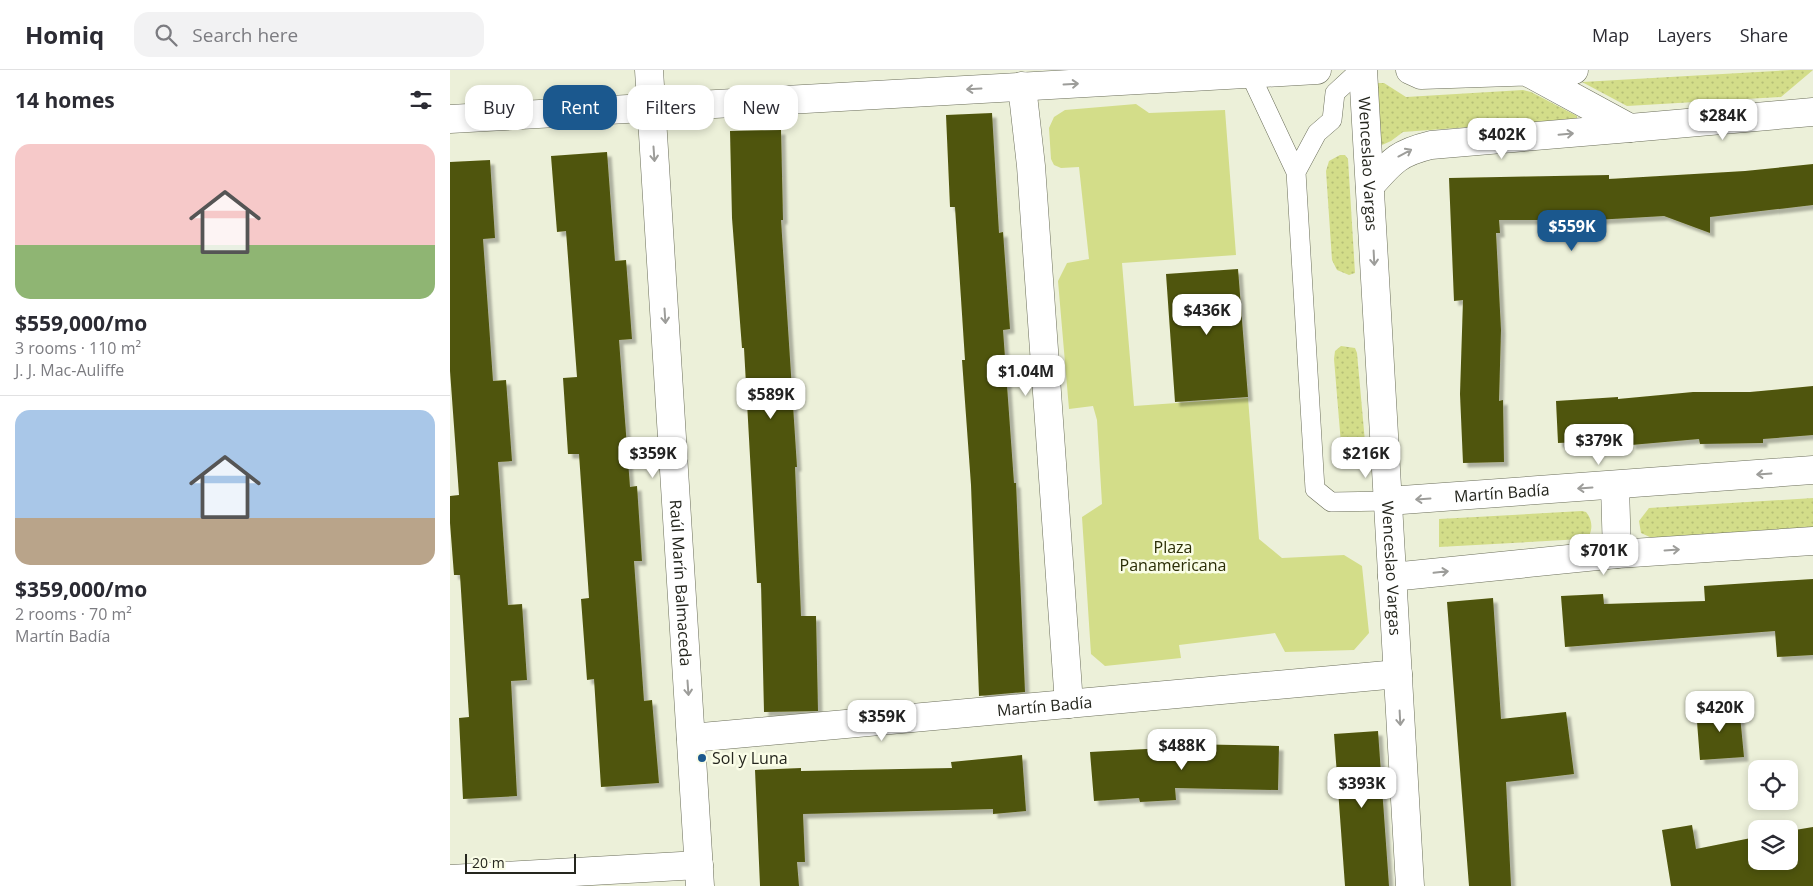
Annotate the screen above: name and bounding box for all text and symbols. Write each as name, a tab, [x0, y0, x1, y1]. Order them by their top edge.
search box	[134, 12, 484, 57]
text: Homiq	[25, 18, 104, 51]
icon: search	[152, 21, 180, 49]
text: Search here	[192, 22, 298, 48]
text: Map	[1592, 23, 1629, 47]
text: Layers	[1657, 23, 1712, 47]
text: Share	[1740, 23, 1788, 47]
one-way arrow	[1063, 79, 1079, 88]
chip: Buy	[465, 85, 533, 130]
chip: Rent	[543, 85, 617, 130]
chip: Filters	[627, 85, 714, 130]
chip: New	[724, 85, 798, 130]
one-way arrow	[966, 85, 982, 94]
text: 14 homes	[15, 86, 115, 114]
icon: filters	[407, 86, 435, 114]
street label: Wenceslao Vargas	[1354, 96, 1383, 232]
pin: $284K	[1688, 98, 1758, 141]
text: $284K	[1699, 104, 1747, 126]
pin: $402K	[1467, 118, 1537, 160]
text: $402K	[1478, 123, 1526, 145]
one-way arrow	[1557, 129, 1573, 138]
one-way arrow	[650, 145, 659, 161]
one-way arrow	[1398, 148, 1413, 158]
icon: home	[180, 177, 270, 267]
pin: $559K	[1537, 210, 1607, 252]
text: $559K	[1548, 215, 1596, 237]
one-way arrow	[1369, 250, 1379, 266]
pin: $436K	[1172, 294, 1242, 336]
text: $436K	[1183, 299, 1231, 321]
one-way arrow	[660, 308, 669, 324]
text: $559,000/mo	[15, 309, 147, 337]
text: 3 rooms · 110 m²	[15, 337, 141, 359]
pin: $1.04M	[985, 354, 1067, 397]
text: J. J. Mac-Auliffe	[15, 359, 124, 381]
text: $1.04M	[998, 360, 1054, 382]
pin: $589K	[736, 378, 806, 420]
text: $589K	[747, 383, 795, 405]
pin: $379K	[1564, 424, 1634, 466]
text: $379K	[1575, 429, 1623, 451]
pin: $359K	[618, 436, 688, 479]
pin: $216K	[1331, 436, 1401, 479]
icon: home	[180, 442, 270, 532]
text: $359K	[629, 442, 677, 464]
text: $216K	[1342, 442, 1390, 464]
one-way arrow	[1757, 469, 1773, 479]
street label: Martín Badía	[1453, 478, 1550, 507]
one-way arrow	[1577, 483, 1593, 492]
one-way arrow	[1415, 494, 1431, 503]
street label: Raúl Marín Balmaceda	[665, 499, 697, 667]
street label: Wenceslao Vargas	[1377, 500, 1407, 636]
pin: $701K	[1569, 534, 1639, 576]
park label: Plaza Panamericana	[1120, 536, 1226, 576]
text: $701K	[1580, 539, 1628, 561]
one-way arrow	[1664, 545, 1680, 555]
one-way arrow	[1433, 567, 1449, 577]
text: $359,000/mo	[15, 575, 147, 603]
text: 2 rooms · 70 m²	[15, 603, 132, 625]
text: Martín Badía	[15, 625, 110, 647]
one-way arrow	[683, 679, 692, 695]
pin: $420K	[1685, 690, 1755, 733]
street label: Martín Badía	[996, 691, 1093, 721]
text: $420K	[1696, 696, 1744, 718]
pin: $359K	[847, 700, 917, 742]
text: $359K	[858, 705, 906, 727]
one-way arrow	[1396, 709, 1405, 725]
pin: $488K	[1147, 728, 1217, 771]
text: $488K	[1158, 734, 1206, 756]
place label: Sol y Luna	[712, 747, 788, 769]
marker: Sol y Luna	[696, 752, 708, 764]
map controls	[1748, 760, 1798, 870]
button: locate	[1748, 760, 1798, 810]
pin: $393K	[1327, 766, 1397, 809]
text: $393K	[1338, 772, 1386, 794]
button: layers	[1748, 820, 1798, 870]
scale bar	[465, 851, 576, 874]
text: 20 m	[472, 853, 505, 872]

